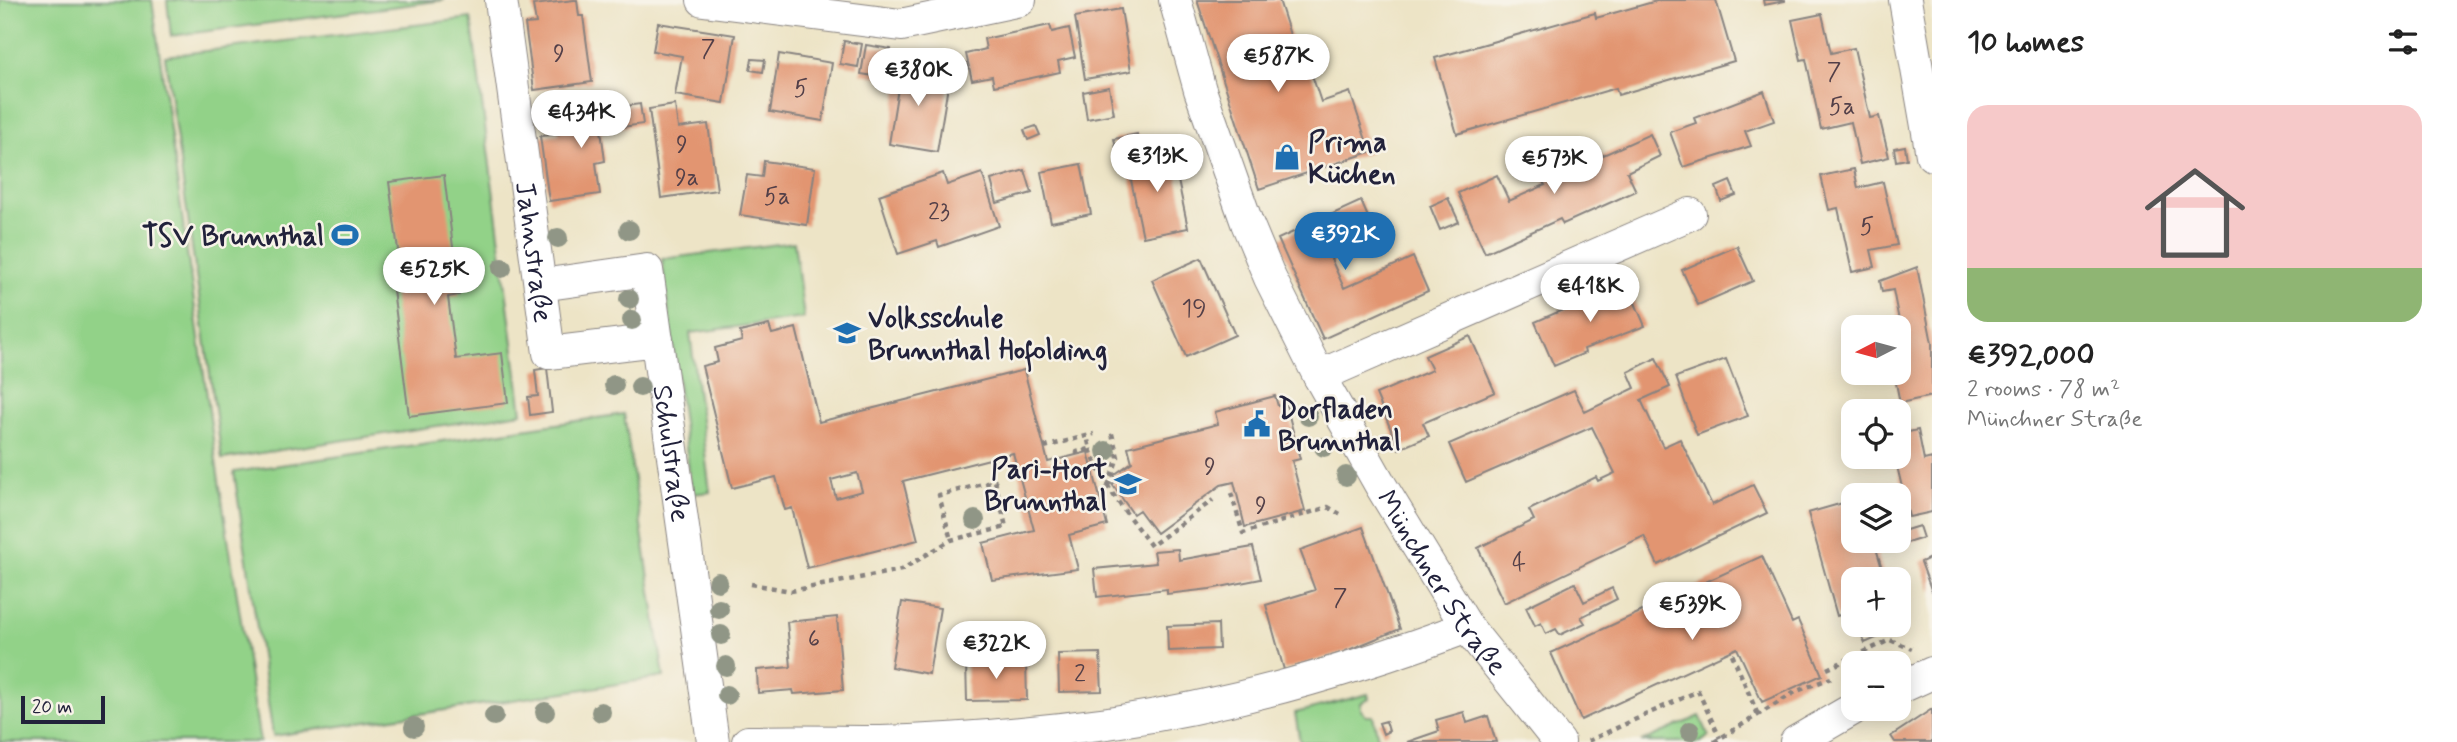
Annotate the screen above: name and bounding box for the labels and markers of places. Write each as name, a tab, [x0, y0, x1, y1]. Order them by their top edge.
pin: €587K	[1229, 34, 1327, 94]
pin: €380K	[869, 48, 967, 108]
pin: €434K	[532, 90, 630, 150]
place label: Prima Küchen	[1308, 125, 1396, 194]
pin: €313K	[1108, 134, 1206, 194]
pin: €573K	[1505, 136, 1603, 196]
shop icon: Prima Küchen	[1272, 142, 1302, 172]
pin: €392K	[1296, 212, 1394, 272]
place label: TSV Brunnthal	[142, 219, 324, 256]
sports icon: TSV Brunnthal	[330, 220, 360, 250]
pin: €525K	[385, 247, 483, 307]
pin: €418K	[1541, 264, 1639, 324]
place label: Volksschule Brunnthal Hofolding	[868, 301, 1107, 373]
school or university icon: Volksschule Brunnthal Hofolding	[832, 318, 862, 348]
place label: Dorfladen Brunnthal	[1278, 392, 1401, 461]
public building icon: Dorfladen Brunnthal	[1242, 409, 1272, 439]
place label: Pari-Hort Brunnthal	[984, 452, 1107, 521]
school or university icon: Pari-Hort Brunnthal	[1113, 469, 1143, 499]
pin: €539K	[1643, 582, 1741, 642]
pin: €322K	[947, 622, 1045, 681]

